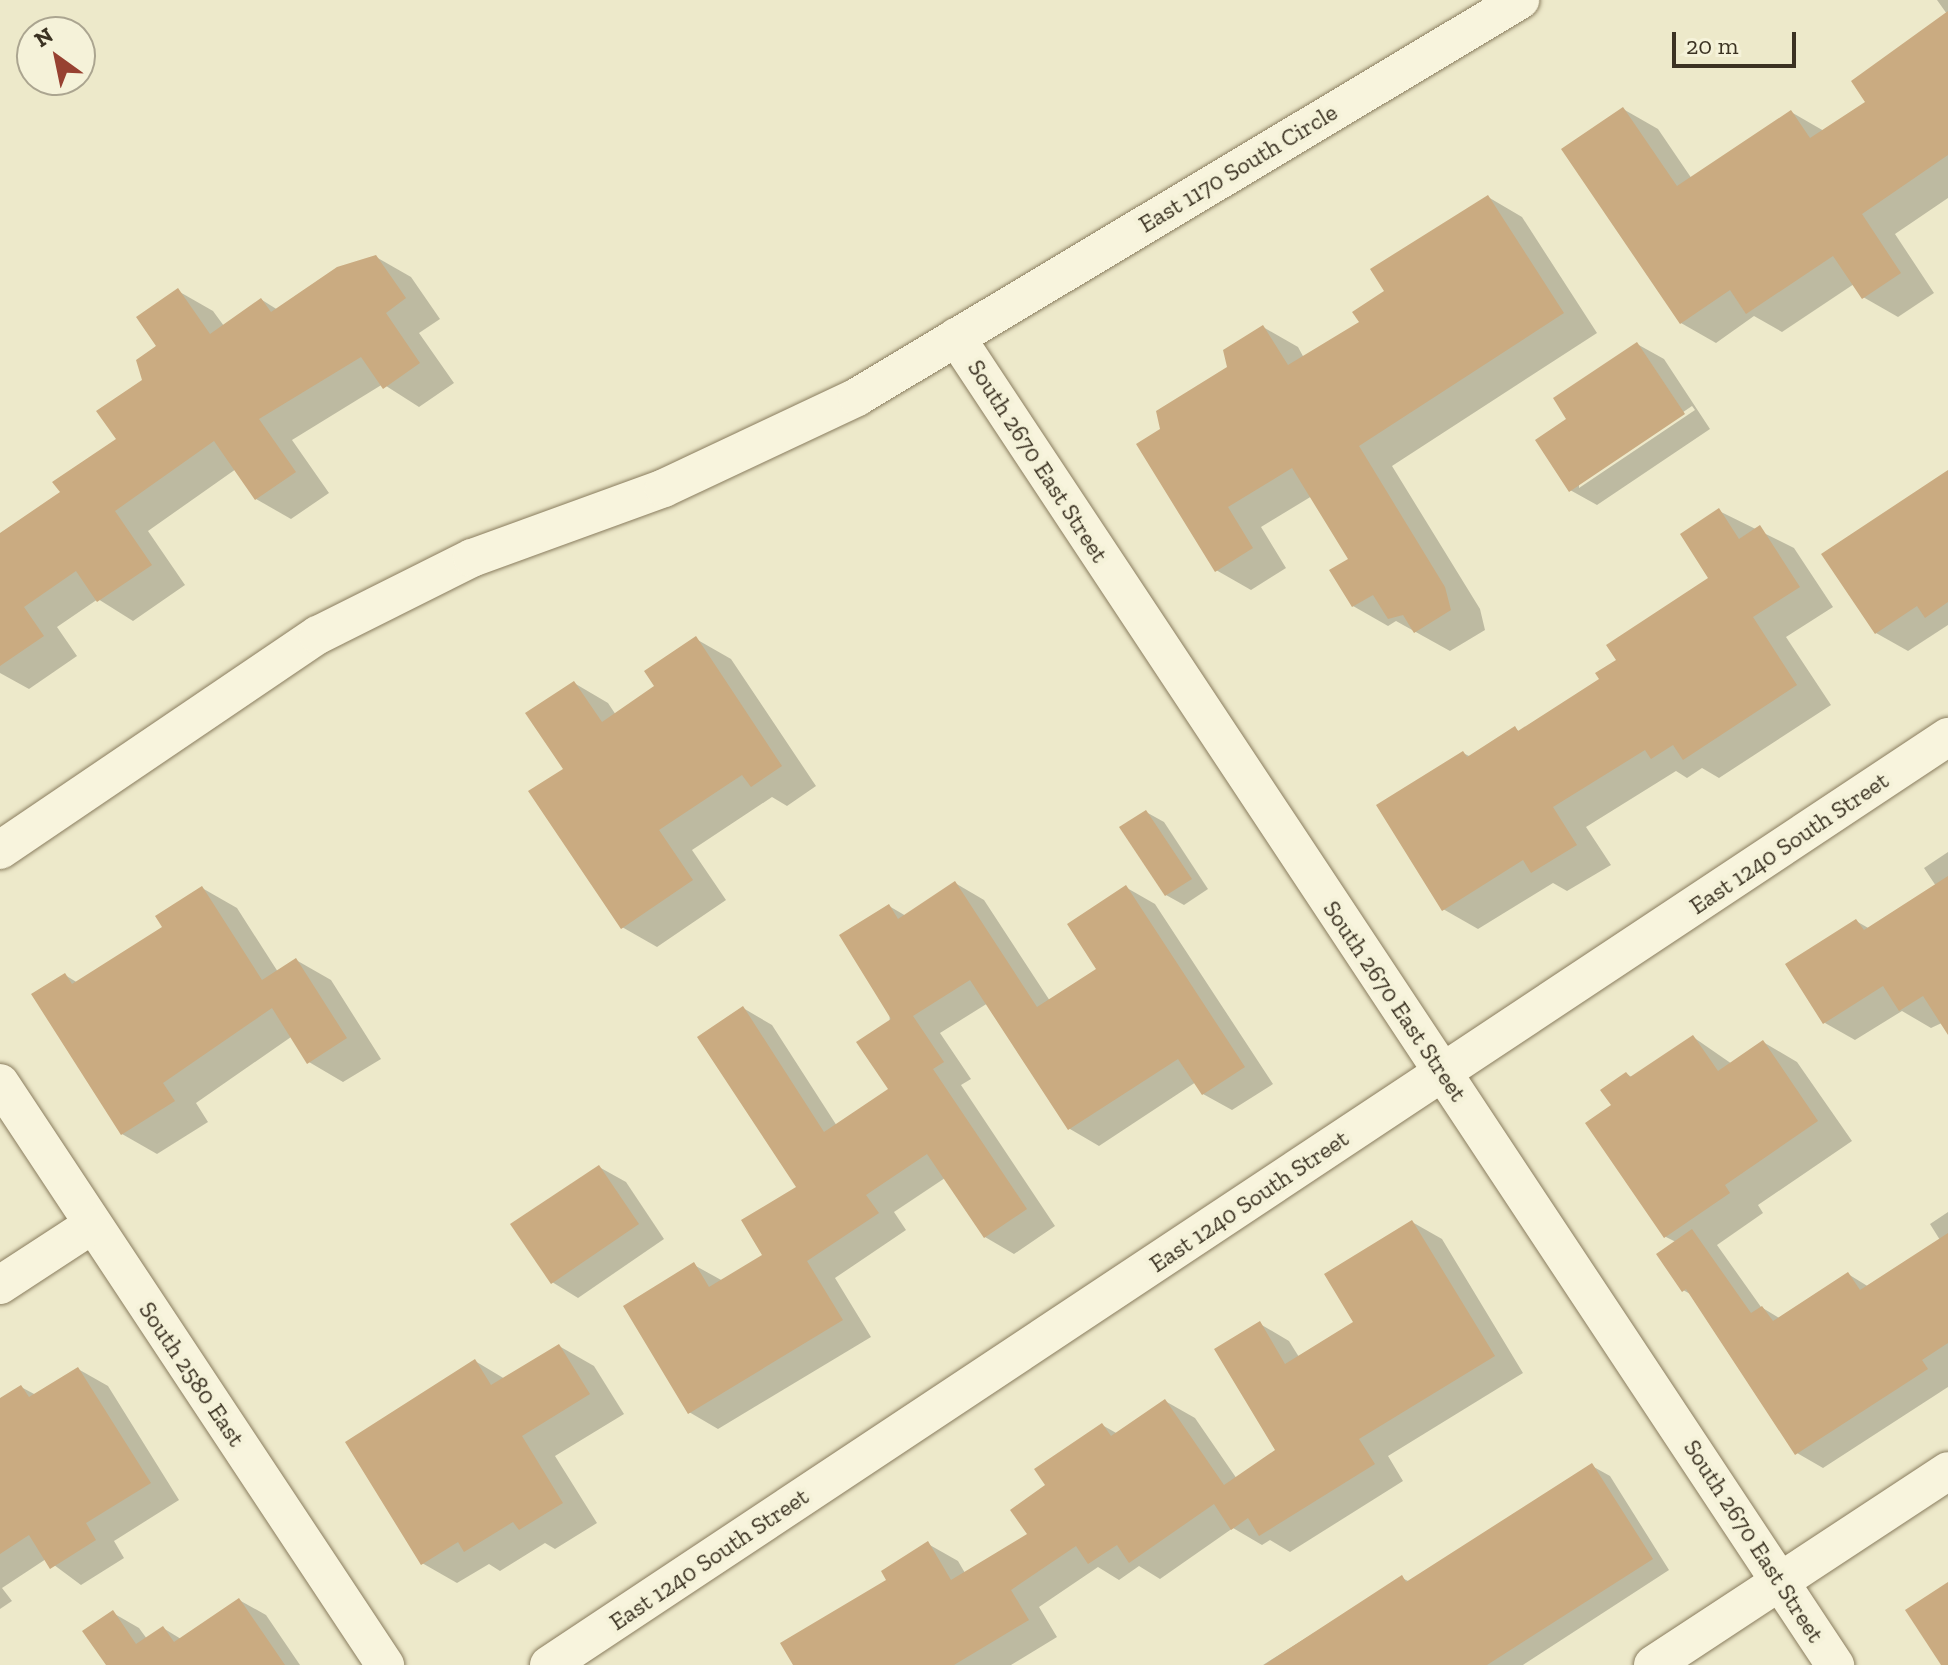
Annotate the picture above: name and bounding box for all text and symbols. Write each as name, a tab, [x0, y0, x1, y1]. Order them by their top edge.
north arrow	[16, 16, 96, 96]
scale bar	[1676, 16, 1800, 66]
text: N	[29, 21, 58, 53]
text: 20 m	[1686, 31, 1738, 60]
street label: East 1170 South Circle	[1133, 97, 1343, 239]
street label: South 2670 East Street	[962, 354, 1114, 568]
street label: East 1240 South Street	[1684, 766, 1894, 920]
street label: South 2670 East Street	[1317, 895, 1473, 1107]
street label: East 1240 South Street	[1144, 1124, 1354, 1278]
street label: South 2580 East	[133, 1296, 251, 1452]
street label: South 2670 East Street	[1678, 1434, 1830, 1648]
street label: East 1240 South Street	[604, 1482, 814, 1636]

